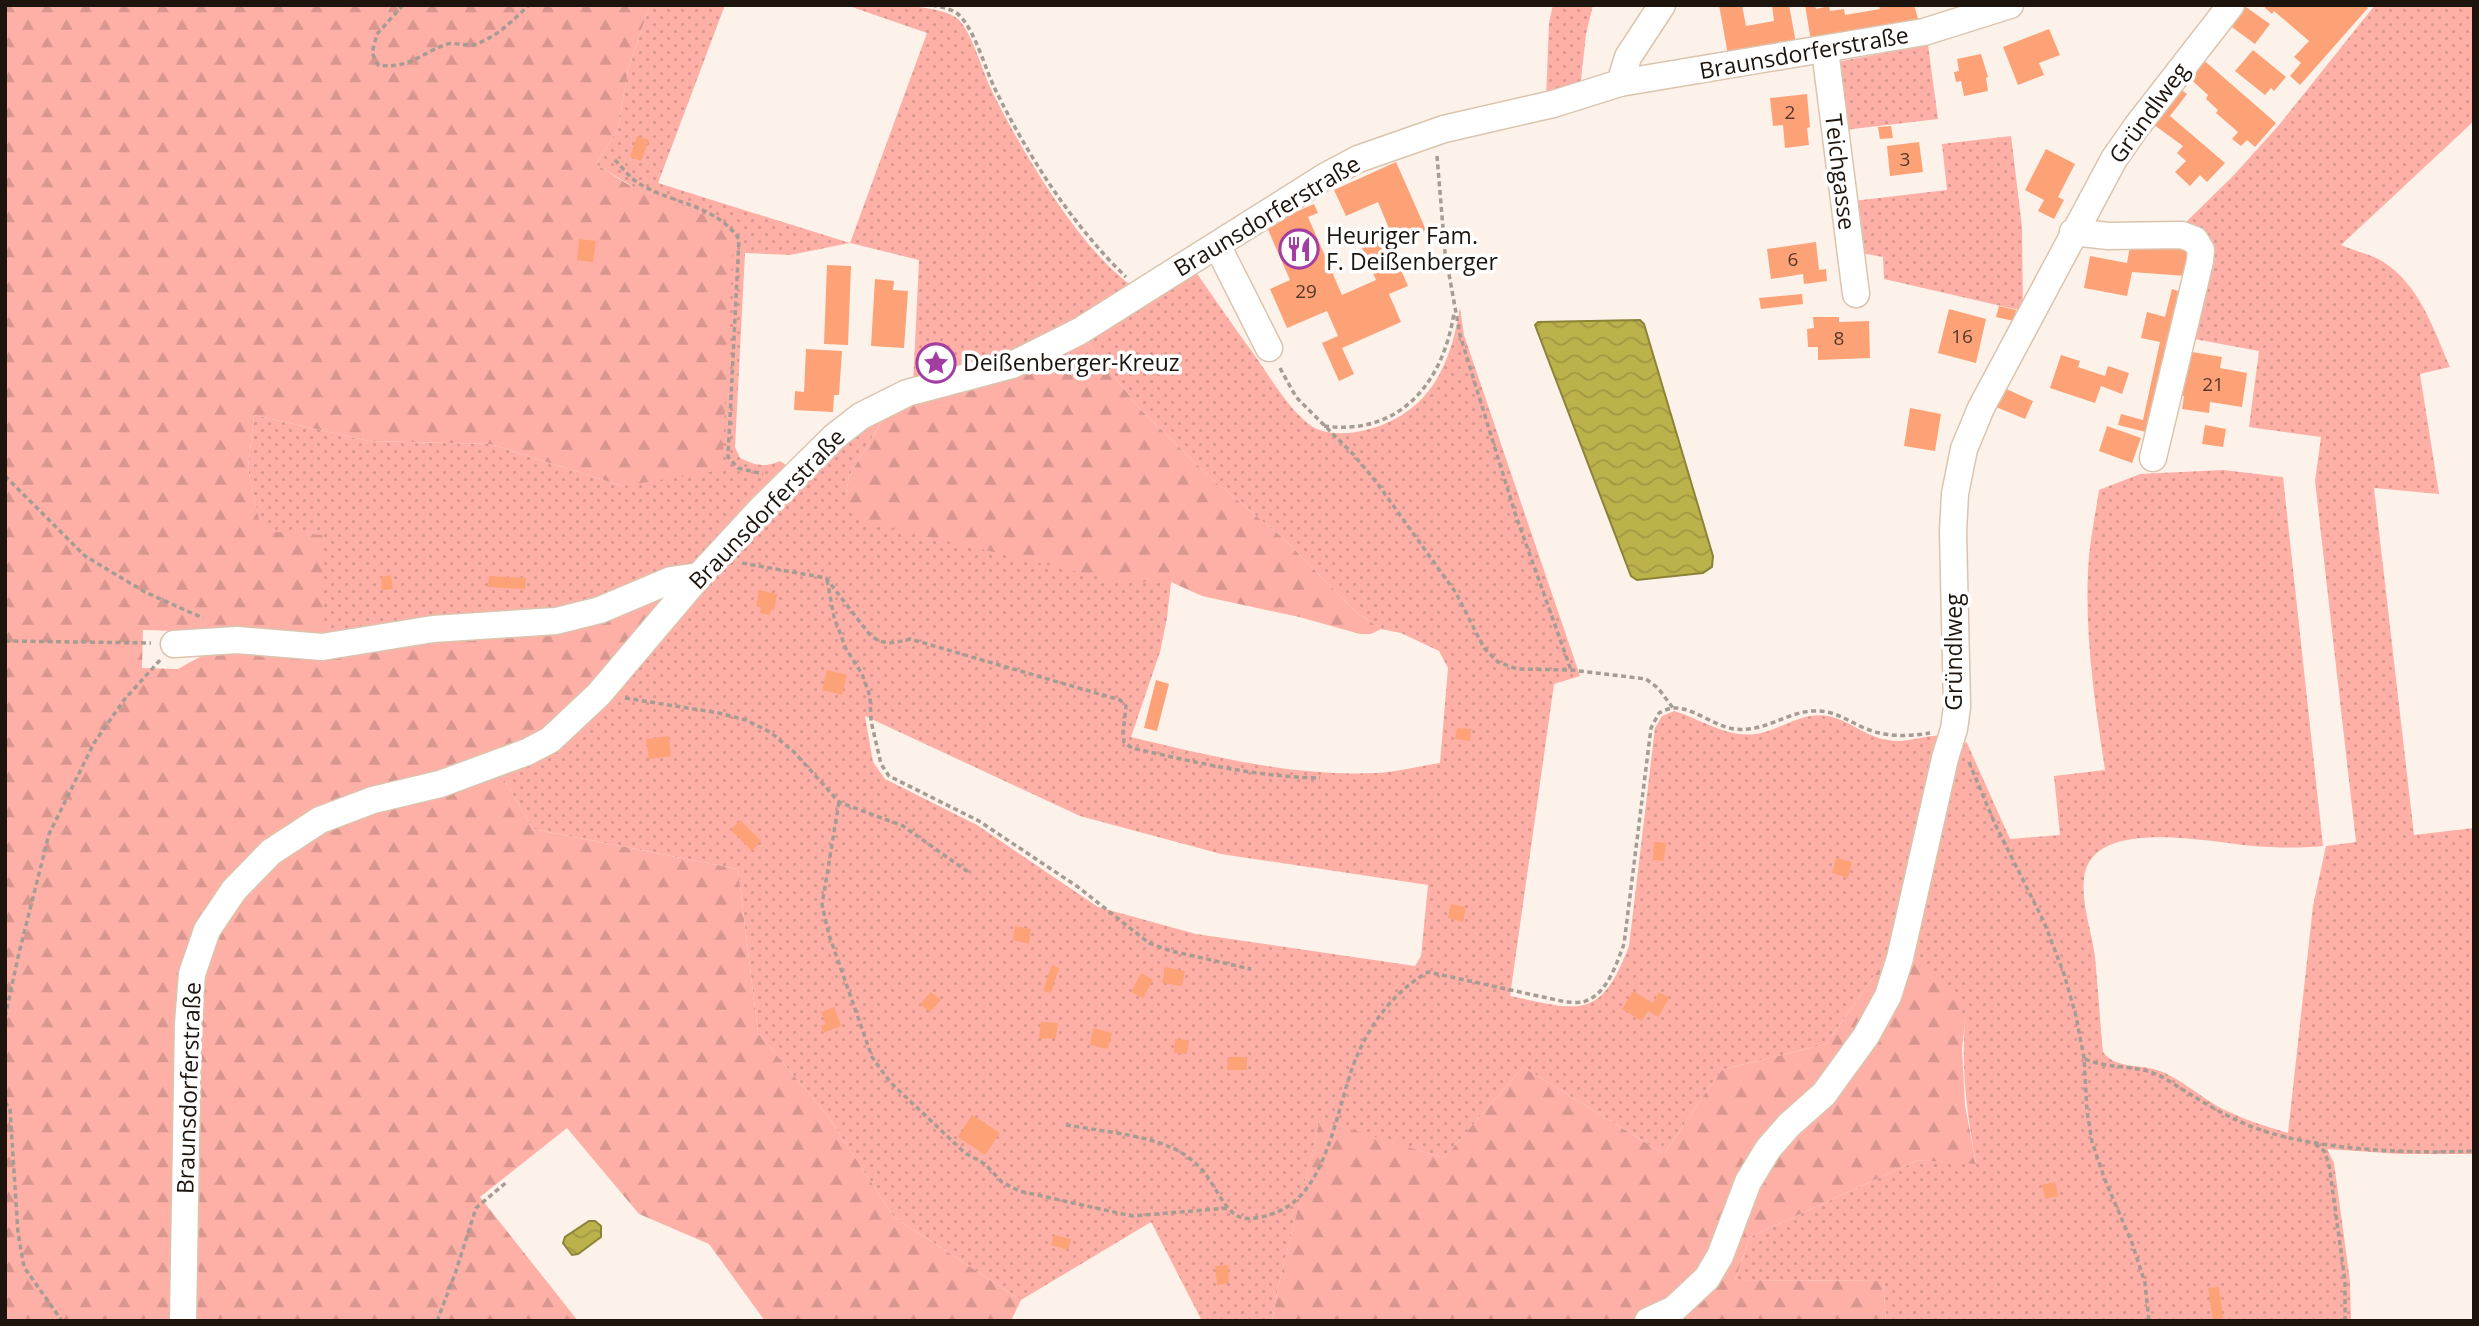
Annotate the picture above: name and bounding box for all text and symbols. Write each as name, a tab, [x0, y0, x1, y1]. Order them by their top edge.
street label: Braunsdorferstraße	[1697, 18, 1911, 86]
street label: Gründlweg	[2101, 55, 2196, 169]
house number: 2	[1785, 99, 1795, 125]
street label: Teichgasse	[1818, 112, 1864, 232]
house number: 3	[1900, 146, 1910, 172]
street label: Braunsdorferstraße	[1167, 147, 1366, 283]
place label: Heuriger Fam. F. Deißenberger	[1326, 219, 1498, 277]
restaurant icon: Heuriger Fam. F. Deißenberger	[1278, 228, 1320, 270]
house number: 6	[1788, 246, 1798, 272]
house number: 29	[1295, 278, 1317, 304]
house number: 16	[1951, 323, 1973, 349]
house number: 8	[1834, 325, 1844, 351]
place icon: Deißenberger-Kreuz	[915, 342, 957, 384]
place label: Deißenberger-Kreuz	[963, 346, 1180, 378]
house number: 21	[2202, 371, 2224, 397]
street label: Braunsdorferstraße	[681, 421, 851, 596]
street label: Gründlweg	[1937, 593, 1969, 711]
street label: Braunsdorferstraße	[168, 981, 208, 1195]

